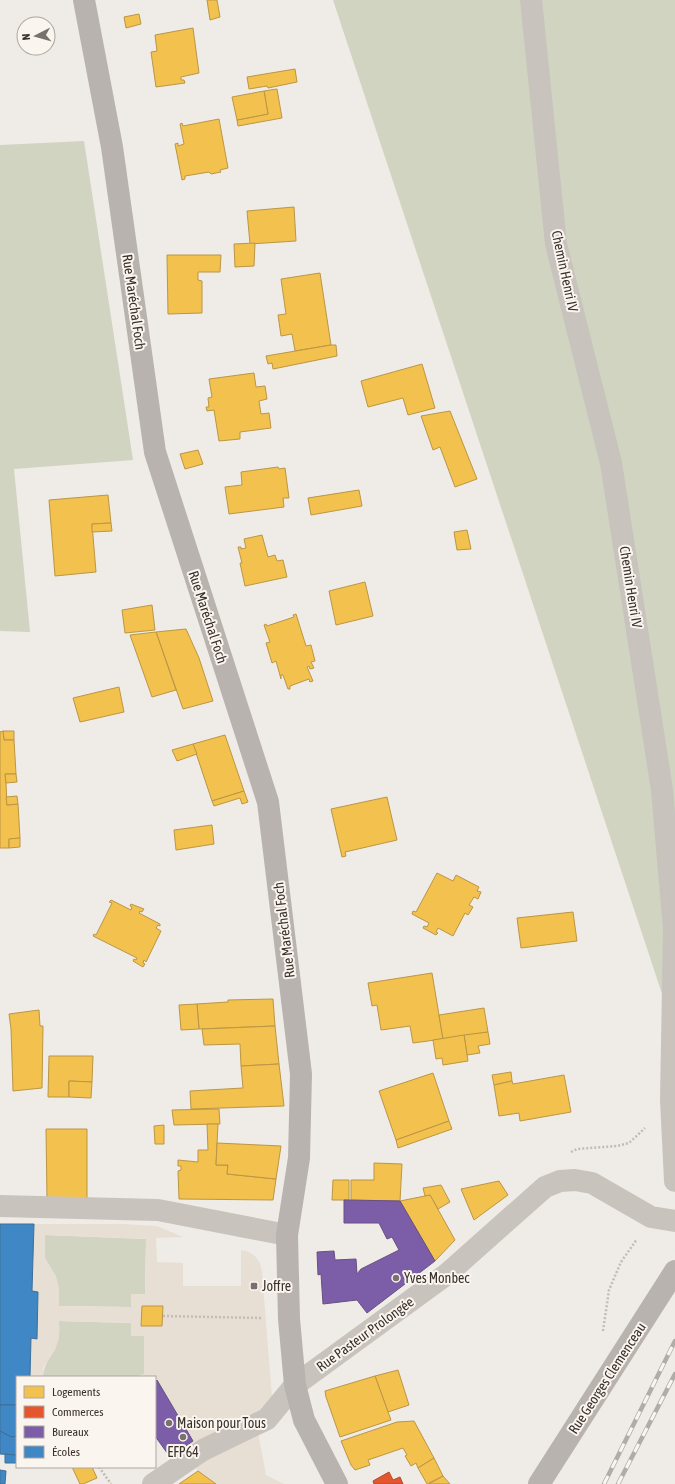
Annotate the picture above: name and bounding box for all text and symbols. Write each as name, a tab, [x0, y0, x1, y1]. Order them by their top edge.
north arrow	[16, 16, 56, 56]
text: N	[20, 33, 32, 41]
street label: Chemin Henri IV	[549, 229, 581, 313]
street label: Rue Maréchal Foch	[119, 253, 149, 351]
street label: Chemin Henri IV	[617, 545, 645, 629]
street label: Rue Maréchal Foch	[186, 569, 230, 665]
street label: Rue Maréchal Foch	[270, 881, 298, 979]
place label: Yves Monbec	[404, 1270, 470, 1286]
marker: Yves Monbec	[391, 1273, 401, 1283]
place label: Joffre	[262, 1278, 291, 1294]
marker: Joffre	[249, 1281, 259, 1291]
street label: Rue Pasteur Prolongée	[313, 1293, 417, 1375]
street label: Rue Georges Clemenceau	[565, 1319, 649, 1437]
legend	[16, 1376, 156, 1468]
text: Logements	[52, 1385, 100, 1399]
text: Commerces	[52, 1405, 103, 1419]
place label: Maison pour Tous	[177, 1415, 266, 1431]
marker: Maison pour Tous	[164, 1418, 174, 1428]
text: Bureaux	[52, 1425, 89, 1439]
marker: EFP64	[178, 1432, 188, 1442]
place label: EFP64	[167, 1444, 199, 1460]
text: Écoles	[52, 1445, 80, 1459]

